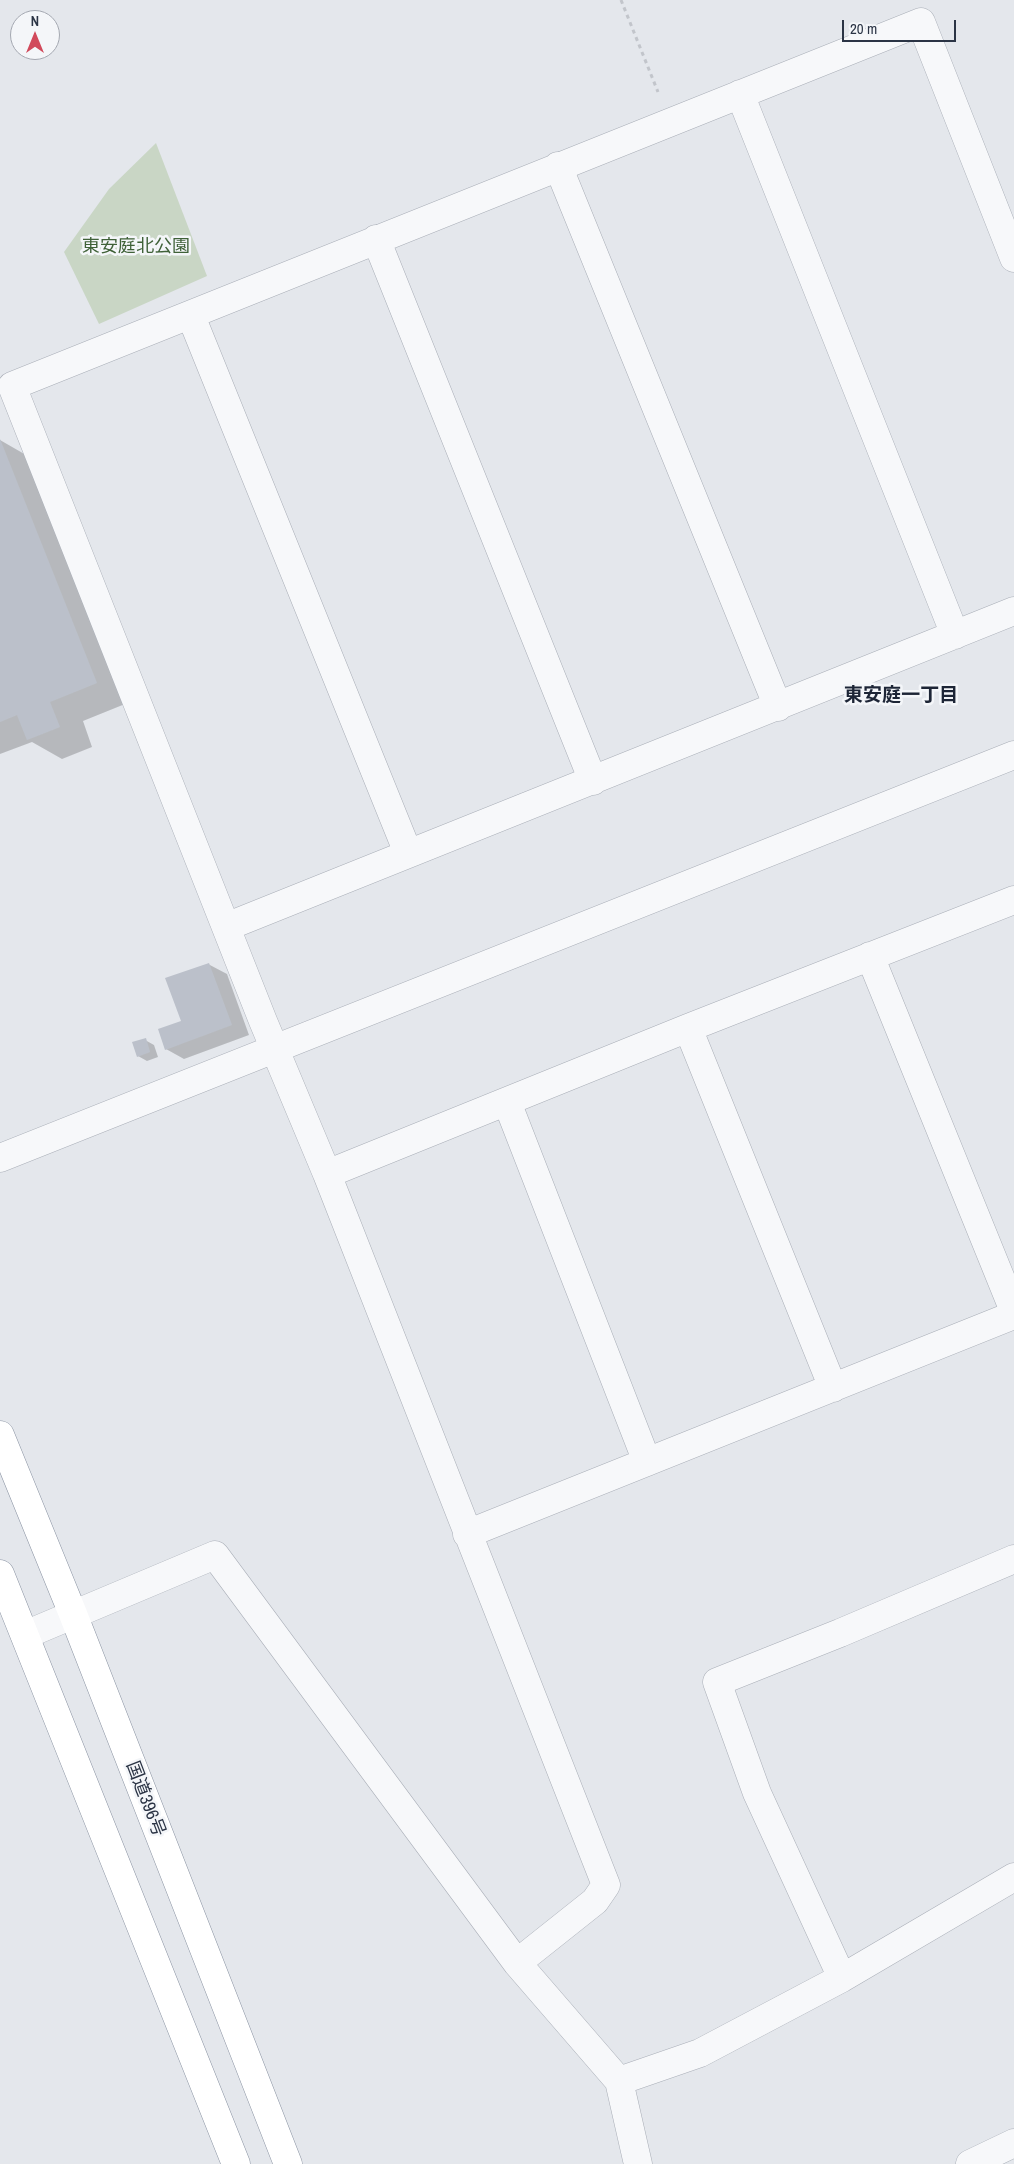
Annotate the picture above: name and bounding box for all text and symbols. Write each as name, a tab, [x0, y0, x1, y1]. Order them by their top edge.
north arrow	[10, 10, 60, 60]
scale bar	[844, 10, 958, 42]
text: N	[31, 12, 39, 30]
text: 20 m	[850, 18, 877, 39]
park label: 東安庭北公園	[82, 236, 190, 258]
district label: 東安庭一丁目	[844, 685, 958, 707]
street label: 国道396号	[121, 1758, 169, 1840]

